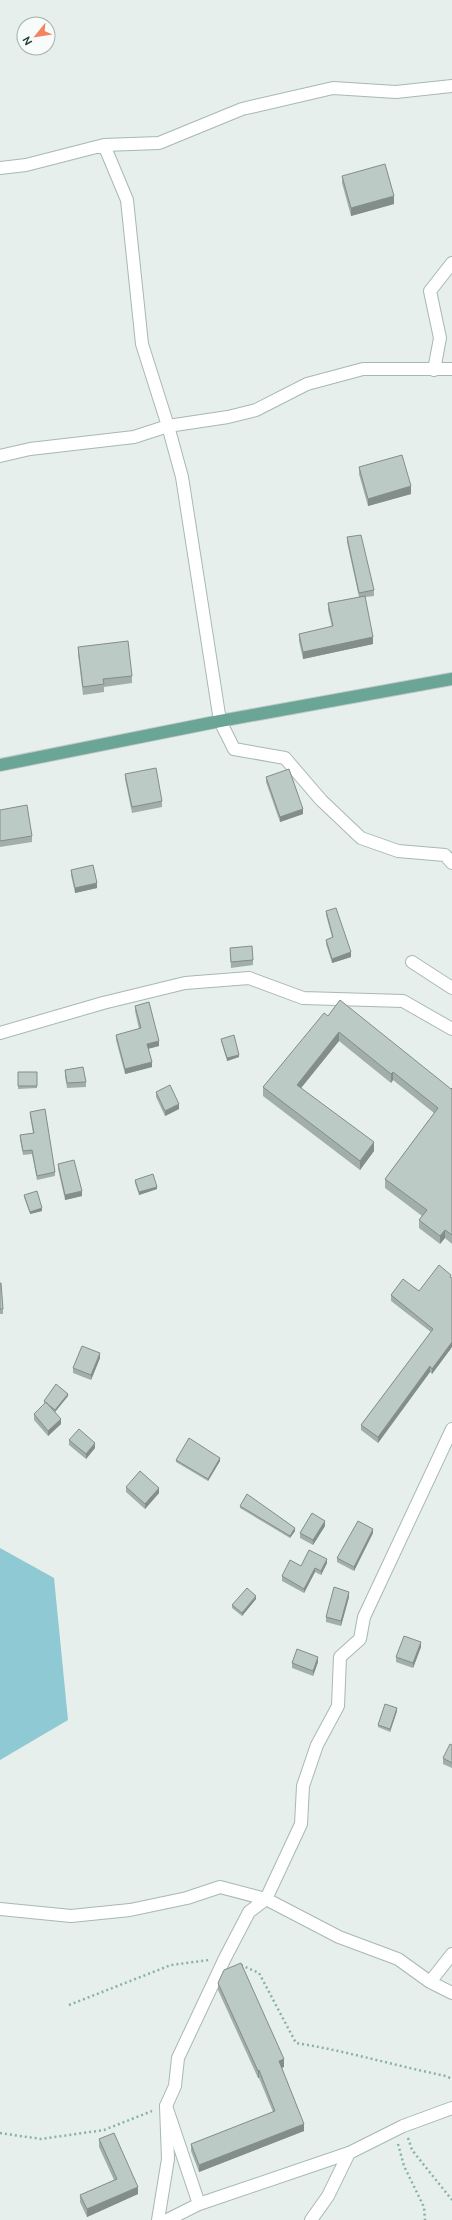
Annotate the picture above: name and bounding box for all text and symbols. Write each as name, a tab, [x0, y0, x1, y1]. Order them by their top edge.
north arrow	[16, 16, 56, 56]
text: N	[20, 34, 35, 48]

